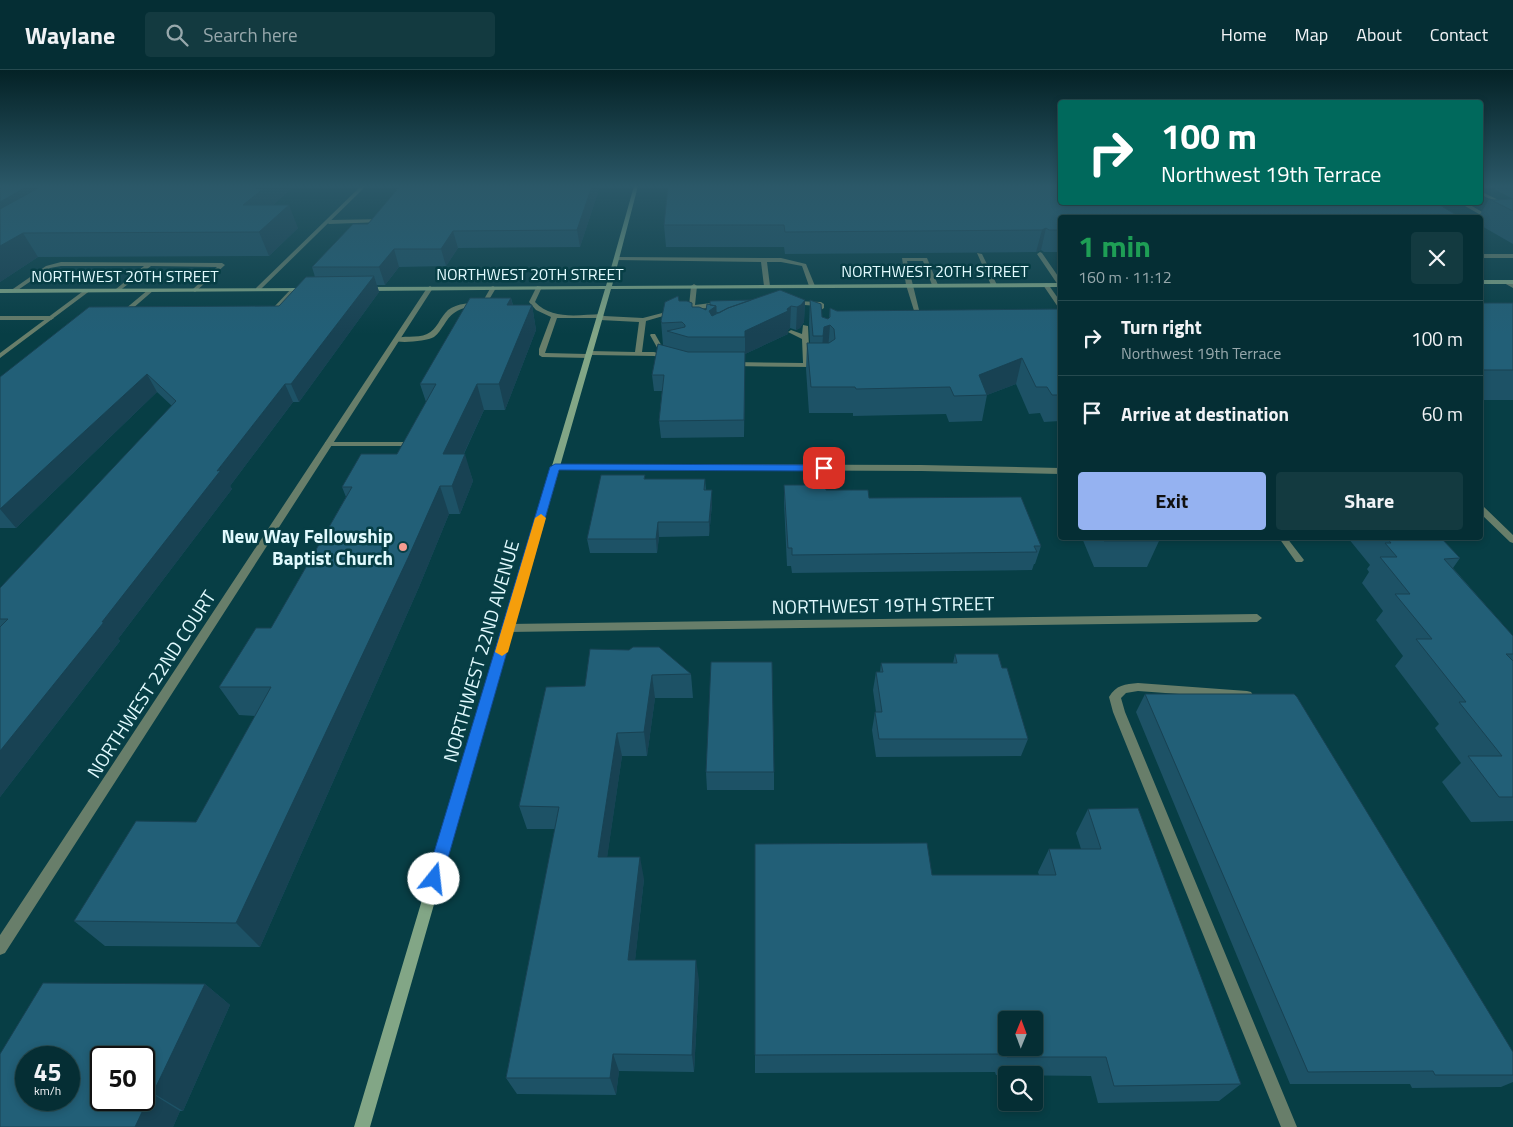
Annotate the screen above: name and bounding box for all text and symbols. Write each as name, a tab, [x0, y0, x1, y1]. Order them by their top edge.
search box	[145, 12, 495, 57]
text: Waylane	[25, 17, 115, 53]
text: Search here	[203, 20, 298, 49]
icon: search	[163, 21, 191, 49]
text: Home	[1221, 21, 1267, 48]
text: Map	[1295, 21, 1328, 48]
text: About	[1356, 21, 1402, 48]
text: Contact	[1430, 21, 1488, 48]
text: 100 m	[1161, 109, 1257, 163]
icon: right	[1078, 120, 1143, 185]
text: Northwest 19th Terrace	[1161, 157, 1382, 191]
text: 1 min	[1078, 223, 1151, 269]
button: close	[1411, 232, 1463, 284]
street label: NORTHWEST 20TH STREET	[841, 259, 1029, 283]
street label: NORTHWEST 20TH STREET	[436, 262, 624, 286]
street label: NORTHWEST 20TH STREET	[31, 264, 219, 288]
text: 160 m · 11:12	[1078, 265, 1172, 289]
text: Turn right	[1121, 312, 1202, 341]
icon: right	[1078, 324, 1106, 352]
text: 100 m	[1411, 324, 1463, 353]
text: Northwest 19th Terrace	[1121, 341, 1281, 365]
icon: arrive	[1078, 399, 1106, 427]
text: Arrive at destination	[1121, 399, 1289, 428]
text: 60 m	[1422, 399, 1463, 428]
pin	[803, 447, 845, 489]
icon: arrive	[810, 454, 838, 482]
button: Exit	[1078, 472, 1266, 530]
button: Share	[1276, 472, 1463, 530]
place label: New Way Fellowship Baptist Church	[222, 521, 393, 572]
street label: NORTHWEST 22ND AVENUE	[435, 536, 526, 765]
marker: New Way Fellowship Baptist Church	[397, 541, 409, 553]
street label: NORTHWEST 22ND COURT	[79, 584, 222, 783]
street label: NORTHWEST 19TH STREET	[771, 588, 995, 621]
position arrow	[407, 852, 459, 904]
north arrow	[998, 1011, 1042, 1056]
map controls	[998, 1011, 1043, 1111]
speed limit sign: 50	[90, 1046, 155, 1111]
text: 45	[33, 1053, 62, 1091]
button: search	[998, 1066, 1043, 1111]
text: km/h	[34, 1081, 61, 1100]

